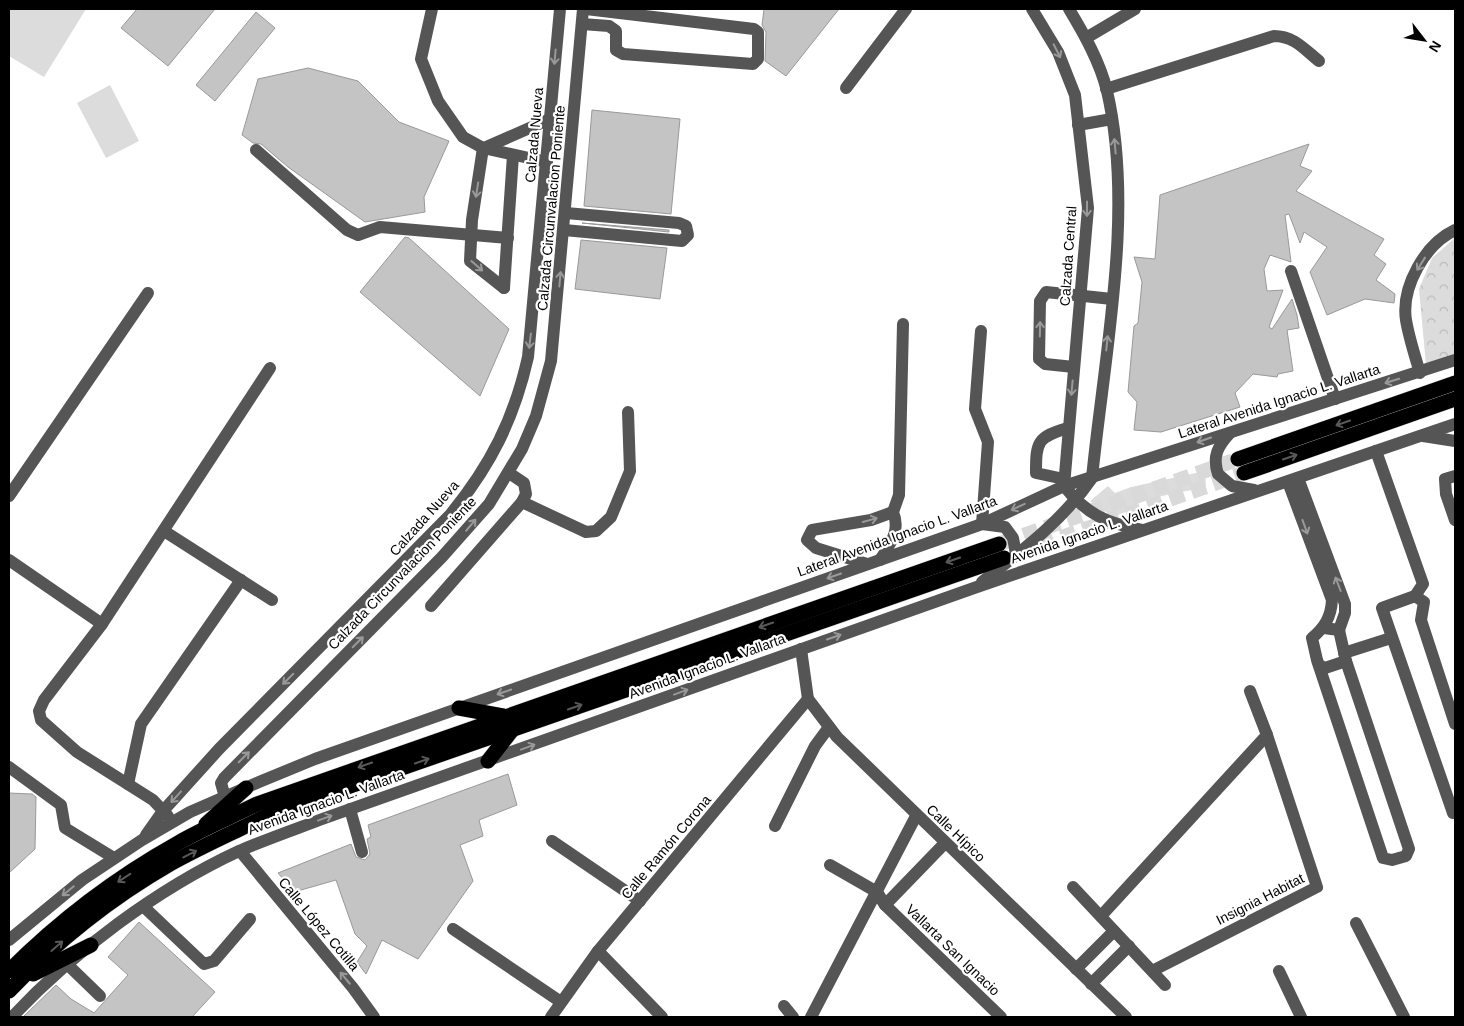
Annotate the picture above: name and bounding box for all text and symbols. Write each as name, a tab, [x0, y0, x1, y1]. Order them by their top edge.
north arrow	[1399, 15, 1449, 65]
text: N	[1426, 38, 1445, 55]
one-way arrow	[1053, 43, 1062, 58]
one-way arrow	[551, 49, 560, 65]
street label: Calzada Nueva	[522, 86, 546, 183]
street label: Calzada Circunvalacion Poniente	[534, 104, 568, 311]
one-way arrow	[1110, 139, 1119, 155]
one-way arrow	[471, 182, 481, 198]
one-way arrow	[1082, 200, 1092, 217]
street label: Calzada Central	[1057, 205, 1079, 307]
one-way arrow	[1416, 256, 1426, 270]
one-way arrow	[470, 260, 483, 271]
one-way arrow	[555, 271, 564, 287]
one-way arrow	[1035, 322, 1045, 338]
one-way arrow	[525, 333, 535, 349]
one-way arrow	[1102, 335, 1112, 351]
street label: Lateral Avenida Ignacio L. Vallarta	[1176, 361, 1382, 441]
one-way arrow	[1385, 377, 1401, 387]
one-way arrow	[1067, 380, 1077, 396]
one-way arrow	[1335, 418, 1351, 428]
one-way arrow	[1197, 436, 1212, 445]
one-way arrow	[1282, 452, 1297, 461]
street label: Calzada Nueva	[386, 477, 462, 559]
street label: Lateral Avenida Ignacio L. Vallarta	[795, 492, 999, 580]
street label: Calzada Circunvalacion Poniente	[325, 493, 480, 653]
street label: Avenida Ignacio L. Vallarta	[1008, 497, 1170, 566]
one-way arrow	[1011, 503, 1026, 512]
one-way arrow	[861, 515, 877, 524]
one-way arrow	[466, 519, 477, 532]
one-way arrow	[1301, 519, 1310, 535]
one-way arrow	[946, 556, 961, 565]
one-way arrow	[826, 572, 842, 581]
one-way arrow	[1333, 577, 1342, 592]
one-way arrow	[759, 621, 775, 630]
street label: Avenida Ignacio L. Vallarta	[627, 630, 788, 702]
one-way arrow	[826, 632, 842, 642]
one-way arrow	[352, 635, 364, 648]
one-way arrow	[282, 673, 294, 685]
one-way arrow	[673, 687, 688, 696]
one-way arrow	[496, 688, 512, 697]
one-way arrow	[567, 702, 583, 711]
one-way arrow	[520, 742, 535, 751]
one-way arrow	[237, 751, 250, 763]
one-way arrow	[414, 756, 429, 765]
one-way arrow	[358, 761, 374, 771]
street label: Avenida Ignacio L. Vallarta	[246, 766, 407, 838]
one-way arrow	[170, 790, 182, 803]
street label: Calle Ramón Corona	[618, 792, 714, 902]
street label: Calle Hípico	[923, 801, 989, 865]
one-way arrow	[317, 813, 332, 822]
one-way arrow	[183, 849, 198, 859]
street label: Insignia Habitat	[1213, 870, 1307, 928]
one-way arrow	[117, 873, 131, 883]
street label: Calle López Cotilla	[275, 874, 363, 974]
one-way arrow	[62, 885, 75, 896]
street label: Vallarta San Ignacio	[903, 901, 1003, 999]
one-way arrow	[50, 941, 63, 952]
one-way arrow	[339, 972, 351, 985]

